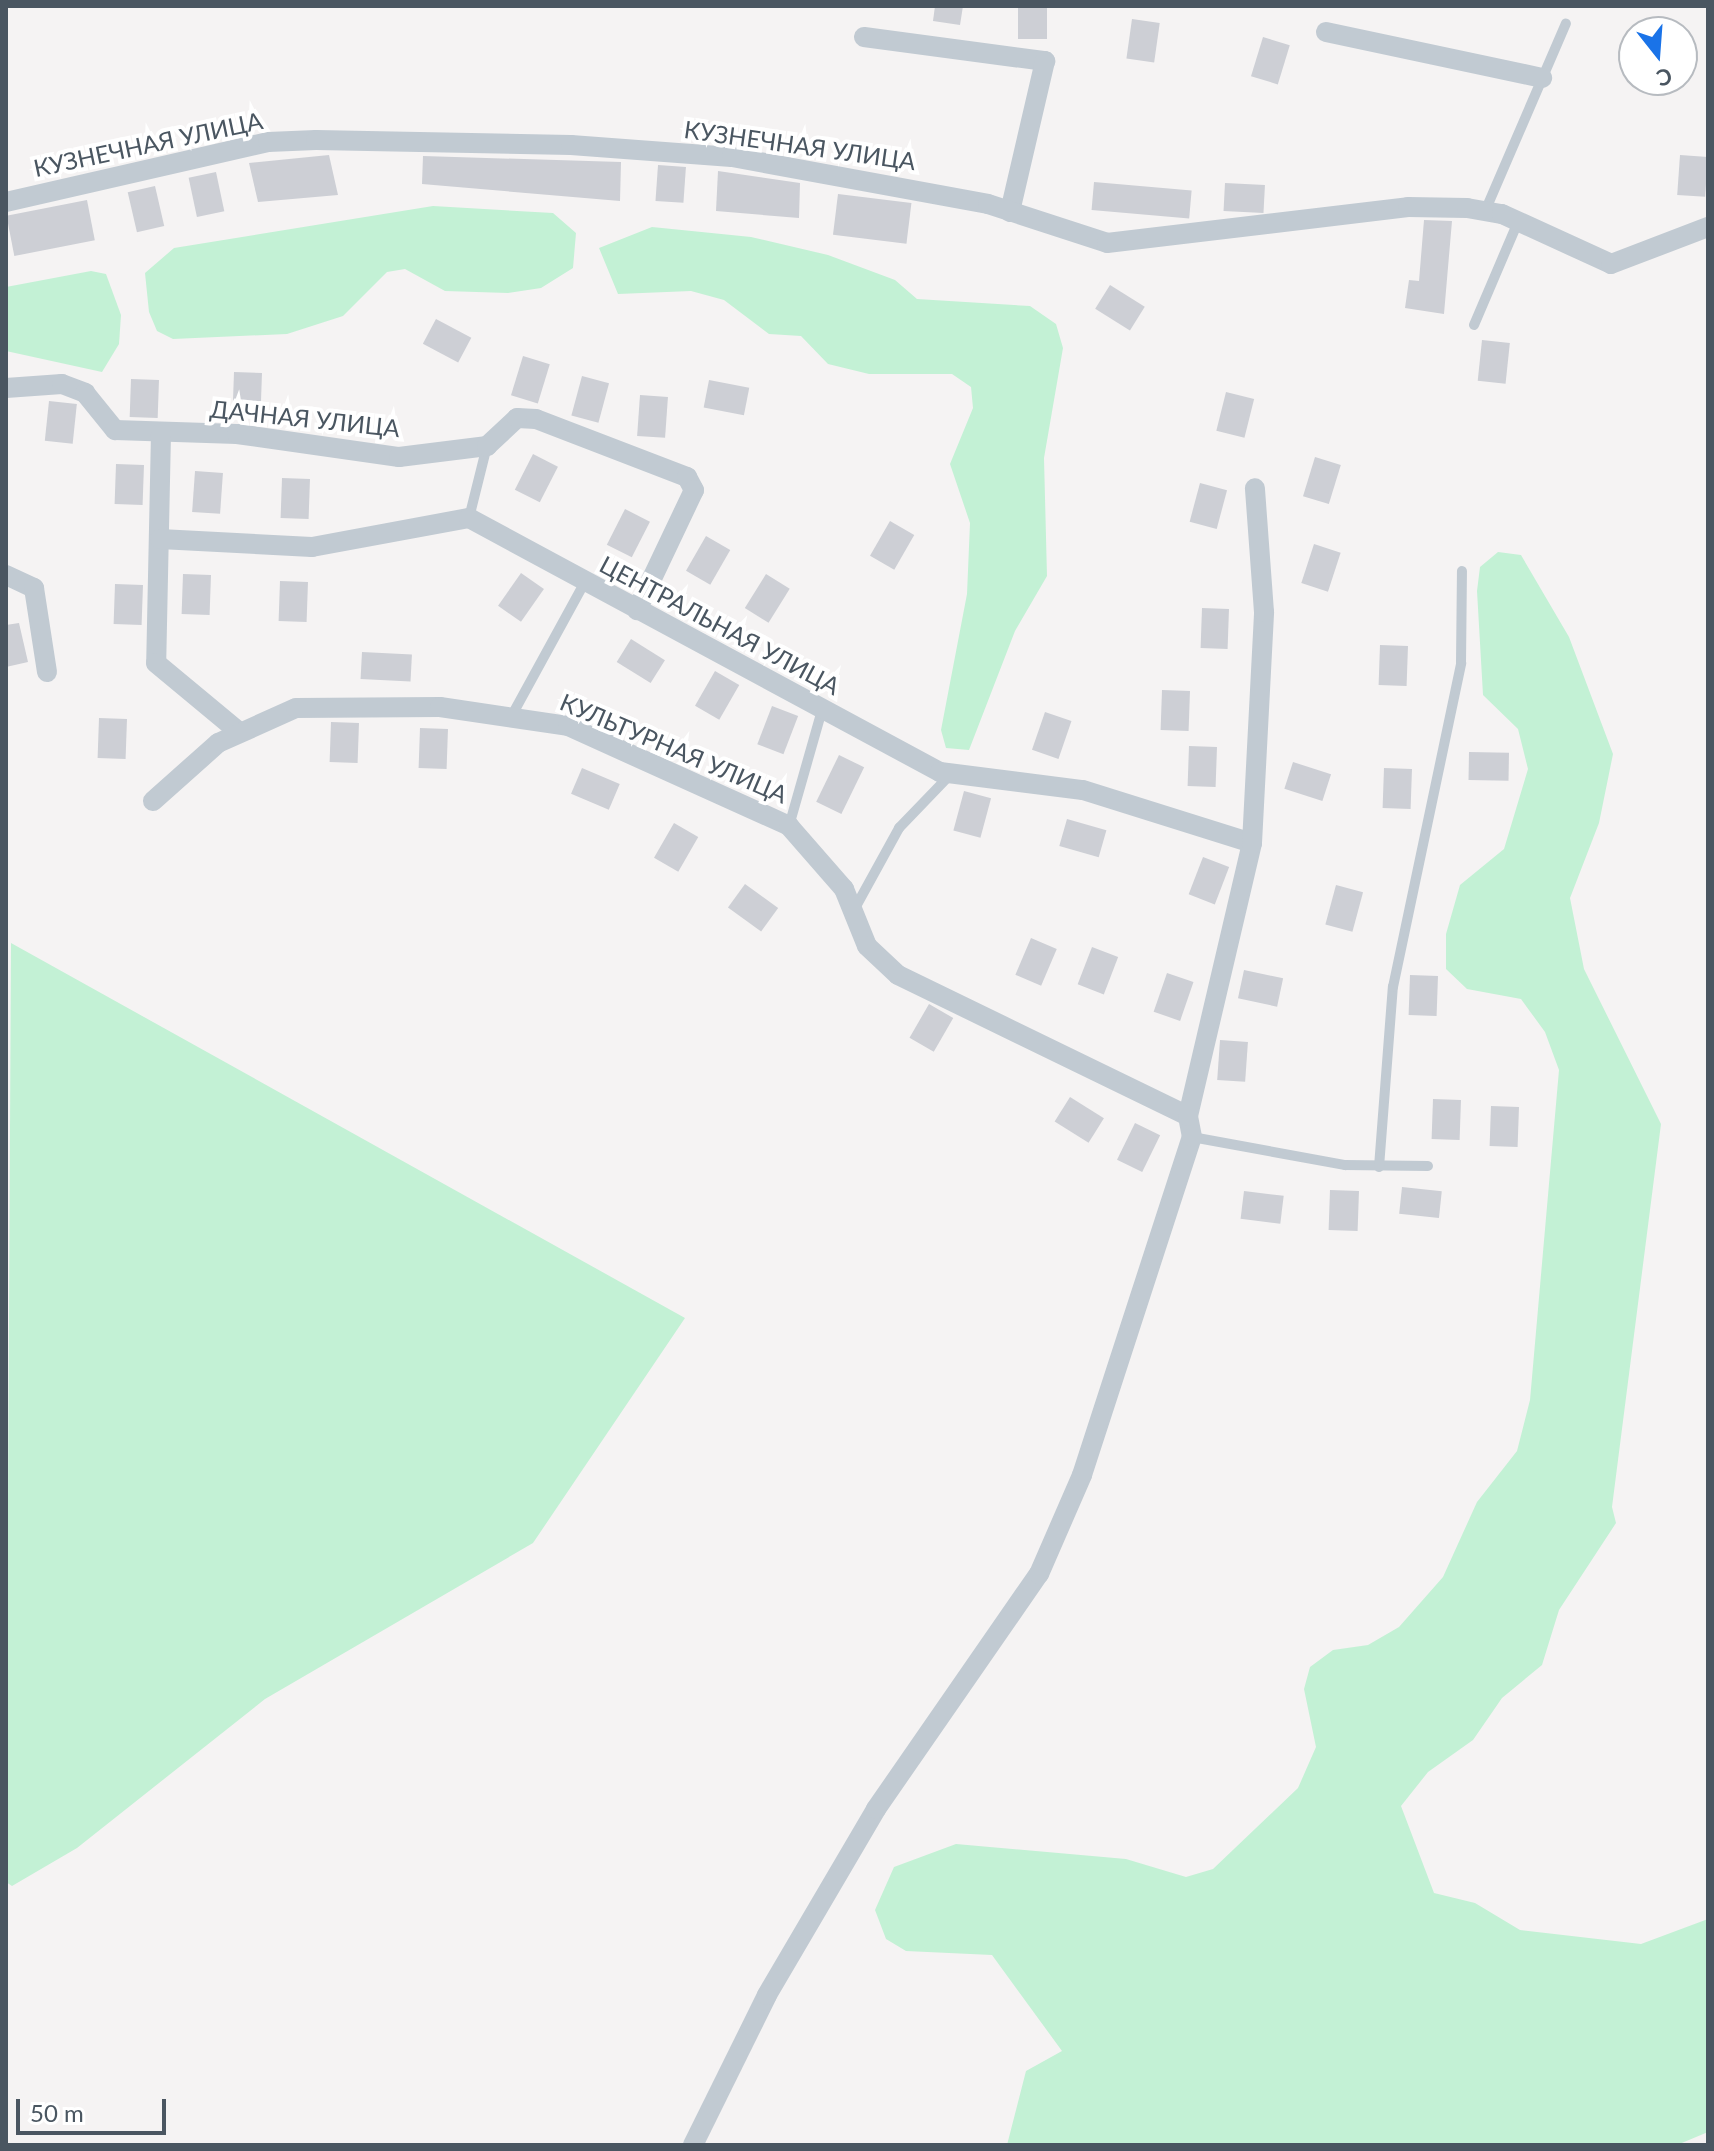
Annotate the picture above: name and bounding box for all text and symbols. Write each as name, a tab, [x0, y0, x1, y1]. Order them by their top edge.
north arrow	[1618, 16, 1698, 96]
text: С	[1654, 62, 1675, 93]
street label: КУЗНЕЧНАЯ УЛИЦА	[31, 106, 265, 182]
street label: КУЗНЕЧНАЯ УЛИЦА	[682, 114, 918, 176]
street label: ДАЧНАЯ УЛИЦА	[209, 394, 401, 442]
street label: ЦЕНТРАЛЬНАЯ УЛИЦА	[595, 549, 845, 701]
street label: КУЛЬТУРНАЯ УЛИЦА	[556, 687, 792, 809]
scale bar	[20, 2083, 170, 2133]
text: 50 m	[30, 2098, 84, 2127]

